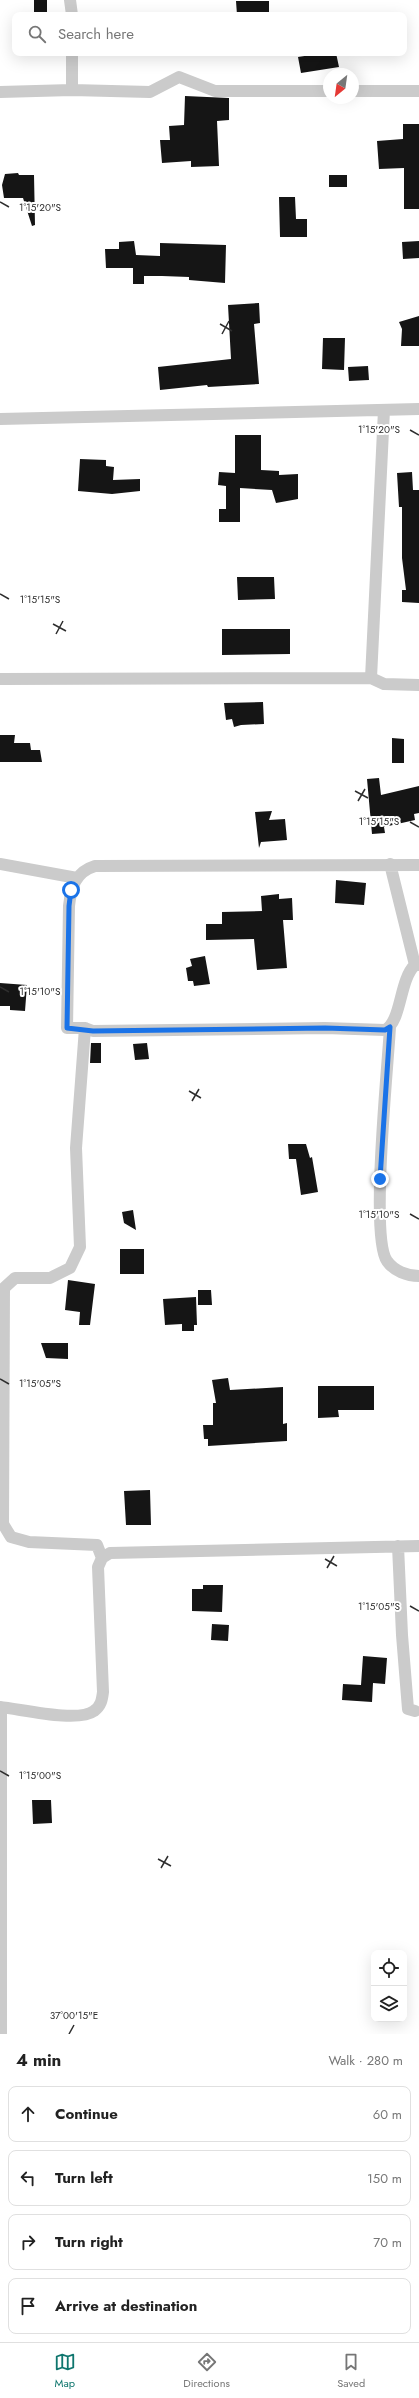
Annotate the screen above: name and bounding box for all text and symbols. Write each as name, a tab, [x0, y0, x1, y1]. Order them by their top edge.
search box	[12, 12, 407, 56]
icon: search	[26, 23, 48, 45]
text: Search here	[58, 23, 134, 45]
north arrow	[323, 68, 359, 104]
text: 1°15'20"S	[19, 200, 62, 215]
text: 1°15'20"S	[358, 422, 401, 437]
text: 1°15'15"S	[20, 592, 61, 607]
text: 1°15'15"S	[359, 814, 400, 829]
route start	[62, 881, 80, 899]
text: 1°15'10"S	[20, 984, 61, 999]
route end	[371, 1170, 389, 1188]
text: 1°15'10"S	[359, 1207, 400, 1222]
text: 1°15'05"S	[19, 1376, 62, 1391]
text: 1°15'05"S	[358, 1599, 401, 1614]
text: 1°15'00"S	[19, 1768, 62, 1783]
map controls	[371, 1950, 407, 2022]
button: locate	[371, 1950, 407, 1986]
button: layers	[371, 1986, 407, 2022]
text: 37°00'15"E	[50, 2008, 98, 2023]
text: 4 min	[16, 2048, 61, 2072]
text: Walk · 280 m	[328, 2051, 403, 2070]
icon: ahead	[17, 2103, 39, 2125]
text: Continue	[55, 2103, 118, 2125]
text: 60 m	[373, 2105, 402, 2124]
icon: left	[17, 2167, 39, 2189]
text: Turn left	[55, 2167, 113, 2189]
text: 150 m	[367, 2169, 402, 2188]
icon: right	[17, 2231, 39, 2253]
text: Turn right	[55, 2231, 123, 2253]
text: 70 m	[373, 2233, 402, 2252]
icon: arrive	[17, 2295, 39, 2317]
text: Arrive at destination	[55, 2295, 197, 2317]
tab: Map	[54, 2351, 76, 2391]
tab: Directions	[183, 2351, 230, 2391]
tab: Saved	[337, 2351, 365, 2391]

